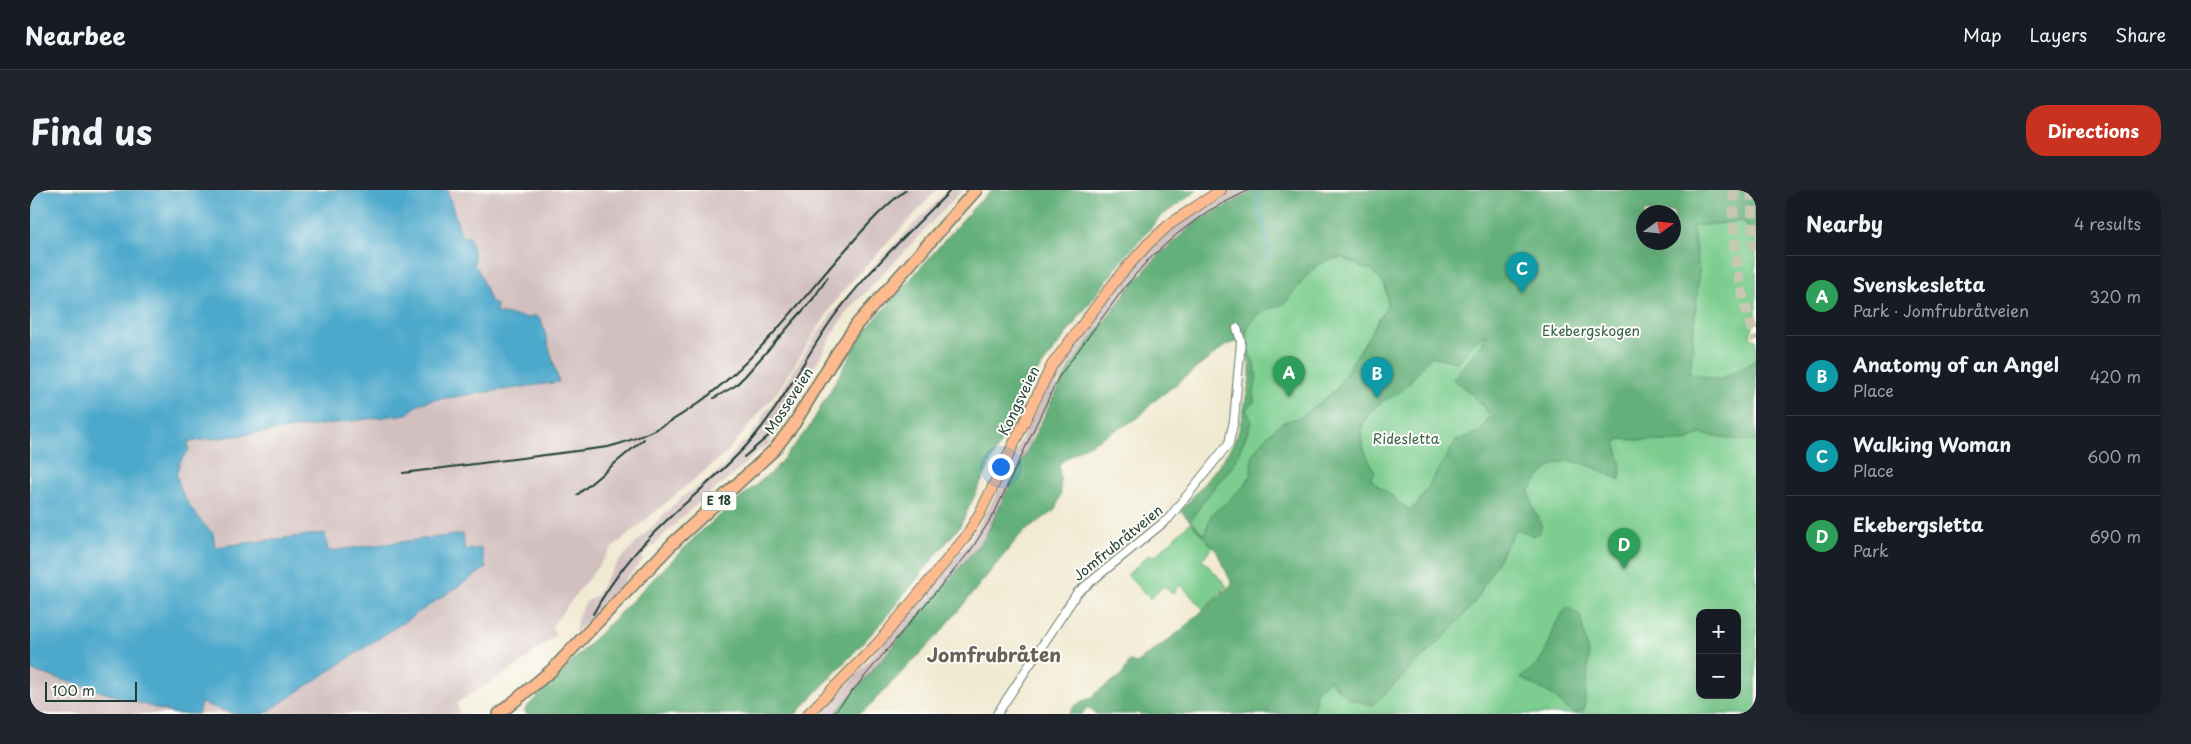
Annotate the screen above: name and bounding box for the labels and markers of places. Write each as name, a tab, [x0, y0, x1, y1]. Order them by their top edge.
pin: C	[1506, 252, 1538, 293]
pin: A	[1273, 356, 1305, 397]
pin: B	[1361, 357, 1393, 398]
pin: D	[1608, 528, 1640, 569]

